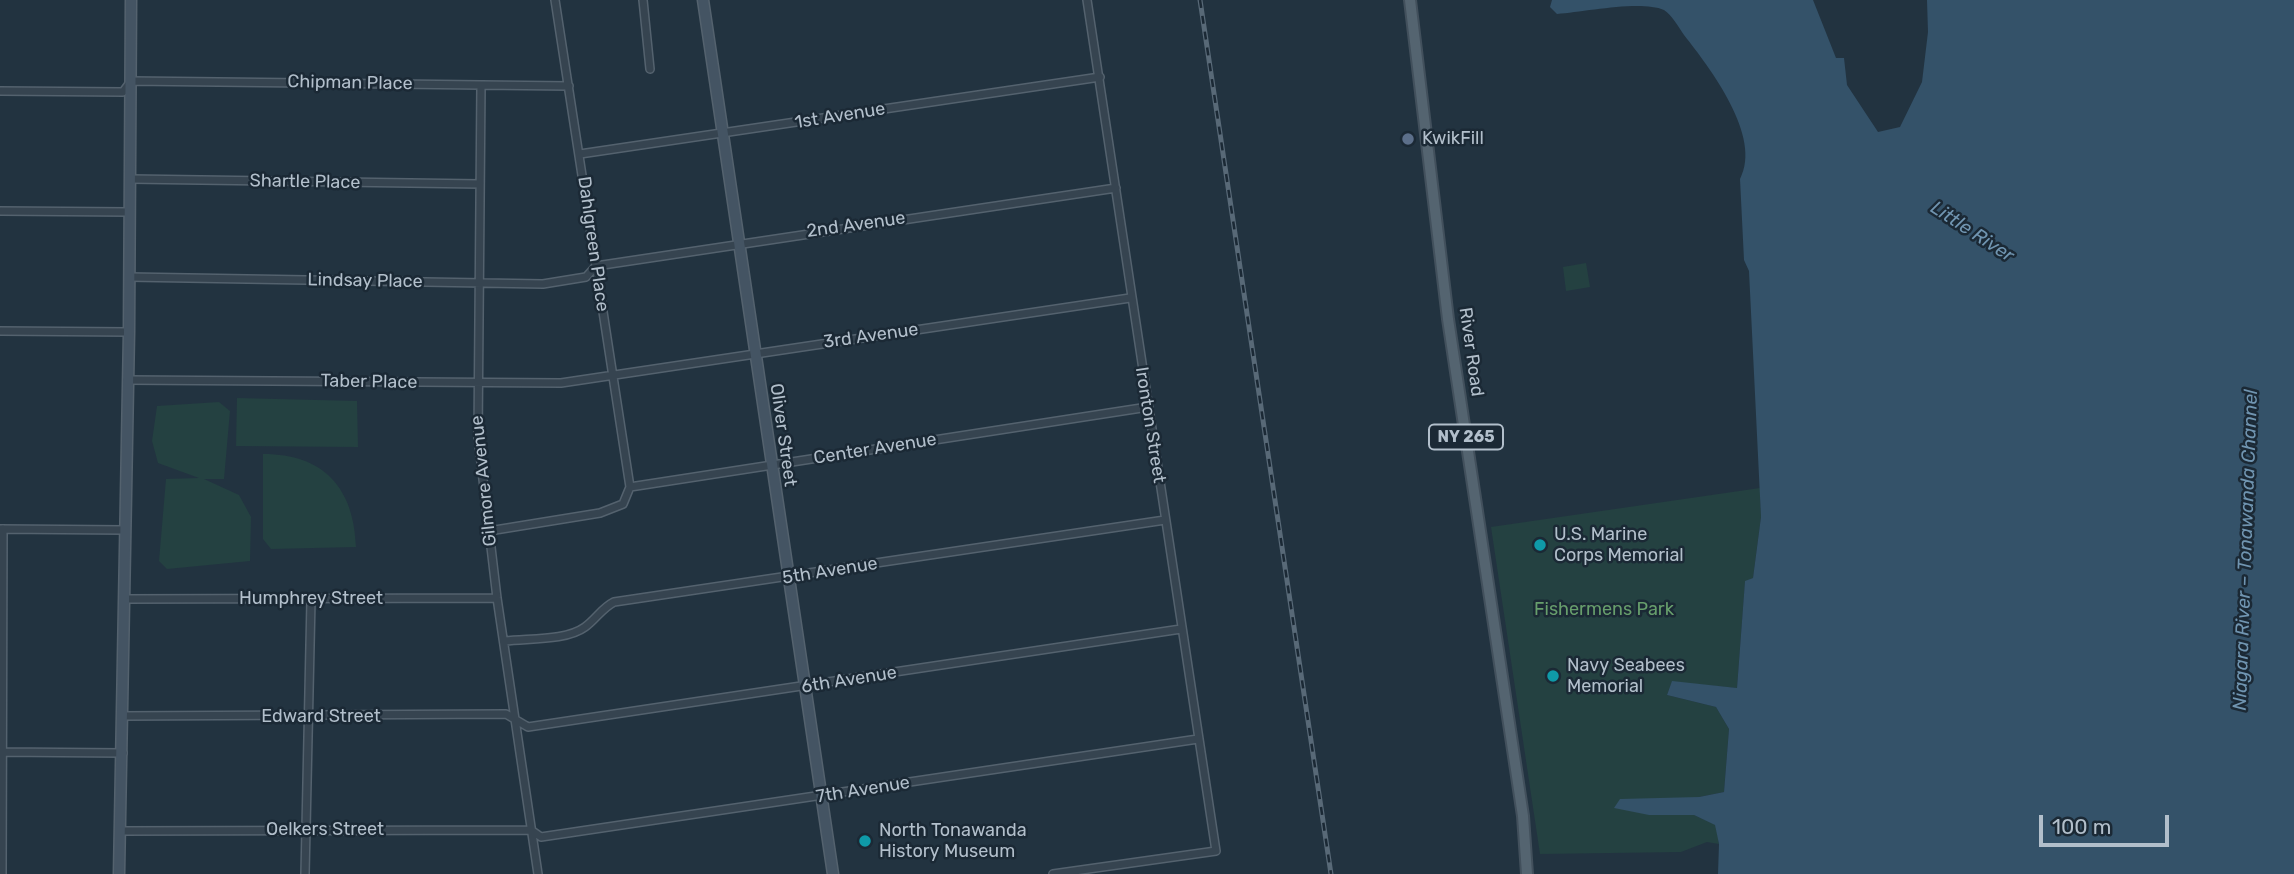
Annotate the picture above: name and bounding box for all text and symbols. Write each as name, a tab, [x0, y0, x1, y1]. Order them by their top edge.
street label: Chipman Place	[287, 71, 413, 95]
street label: 1st Avenue	[793, 98, 887, 134]
place label: KwikFill	[1422, 128, 1484, 150]
marker: KwikFill	[1400, 131, 1416, 147]
street label: Shartle Place	[249, 170, 361, 194]
street label: Dahlgreen Place	[573, 175, 613, 313]
water label: Little River	[1926, 197, 2018, 267]
street label: 2nd Avenue	[805, 207, 907, 243]
street label: Lindsay Place	[307, 269, 423, 293]
street label: River Road	[1454, 306, 1488, 398]
street label: 3rd Avenue	[822, 319, 920, 353]
street label: Ironton Street	[1130, 365, 1170, 485]
street label: Taber Place	[321, 370, 417, 394]
street label: Oliver Street	[765, 382, 801, 488]
water label: Niagara River – Tonawanda Channel	[2229, 389, 2263, 711]
street label: Gilmore Avenue	[466, 414, 502, 548]
road number: NY 265	[1429, 424, 1503, 450]
street label: Center Avenue	[812, 429, 938, 469]
place label: U.S. Marine Corps Memorial	[1554, 524, 1684, 566]
marker: U.S. Marine Corps Memorial	[1532, 537, 1548, 553]
street label: 5th Avenue	[781, 553, 879, 589]
street label: Humphrey Street	[239, 588, 383, 610]
park label: Fishermens Park	[1534, 599, 1674, 621]
place label: Navy Seabees Memorial	[1567, 655, 1685, 698]
street label: 6th Avenue	[800, 662, 898, 698]
marker: Navy Seabees Memorial	[1545, 668, 1561, 684]
street label: Edward Street	[261, 706, 381, 728]
street label: 7th Avenue	[815, 772, 911, 808]
scale bar	[2042, 800, 2172, 844]
text: 100 m	[2052, 814, 2111, 839]
street label: Oelkers Street	[266, 819, 384, 841]
place label: North Tonawanda History Museum	[879, 820, 1027, 862]
marker: North Tonawanda History Museum	[857, 833, 873, 849]

